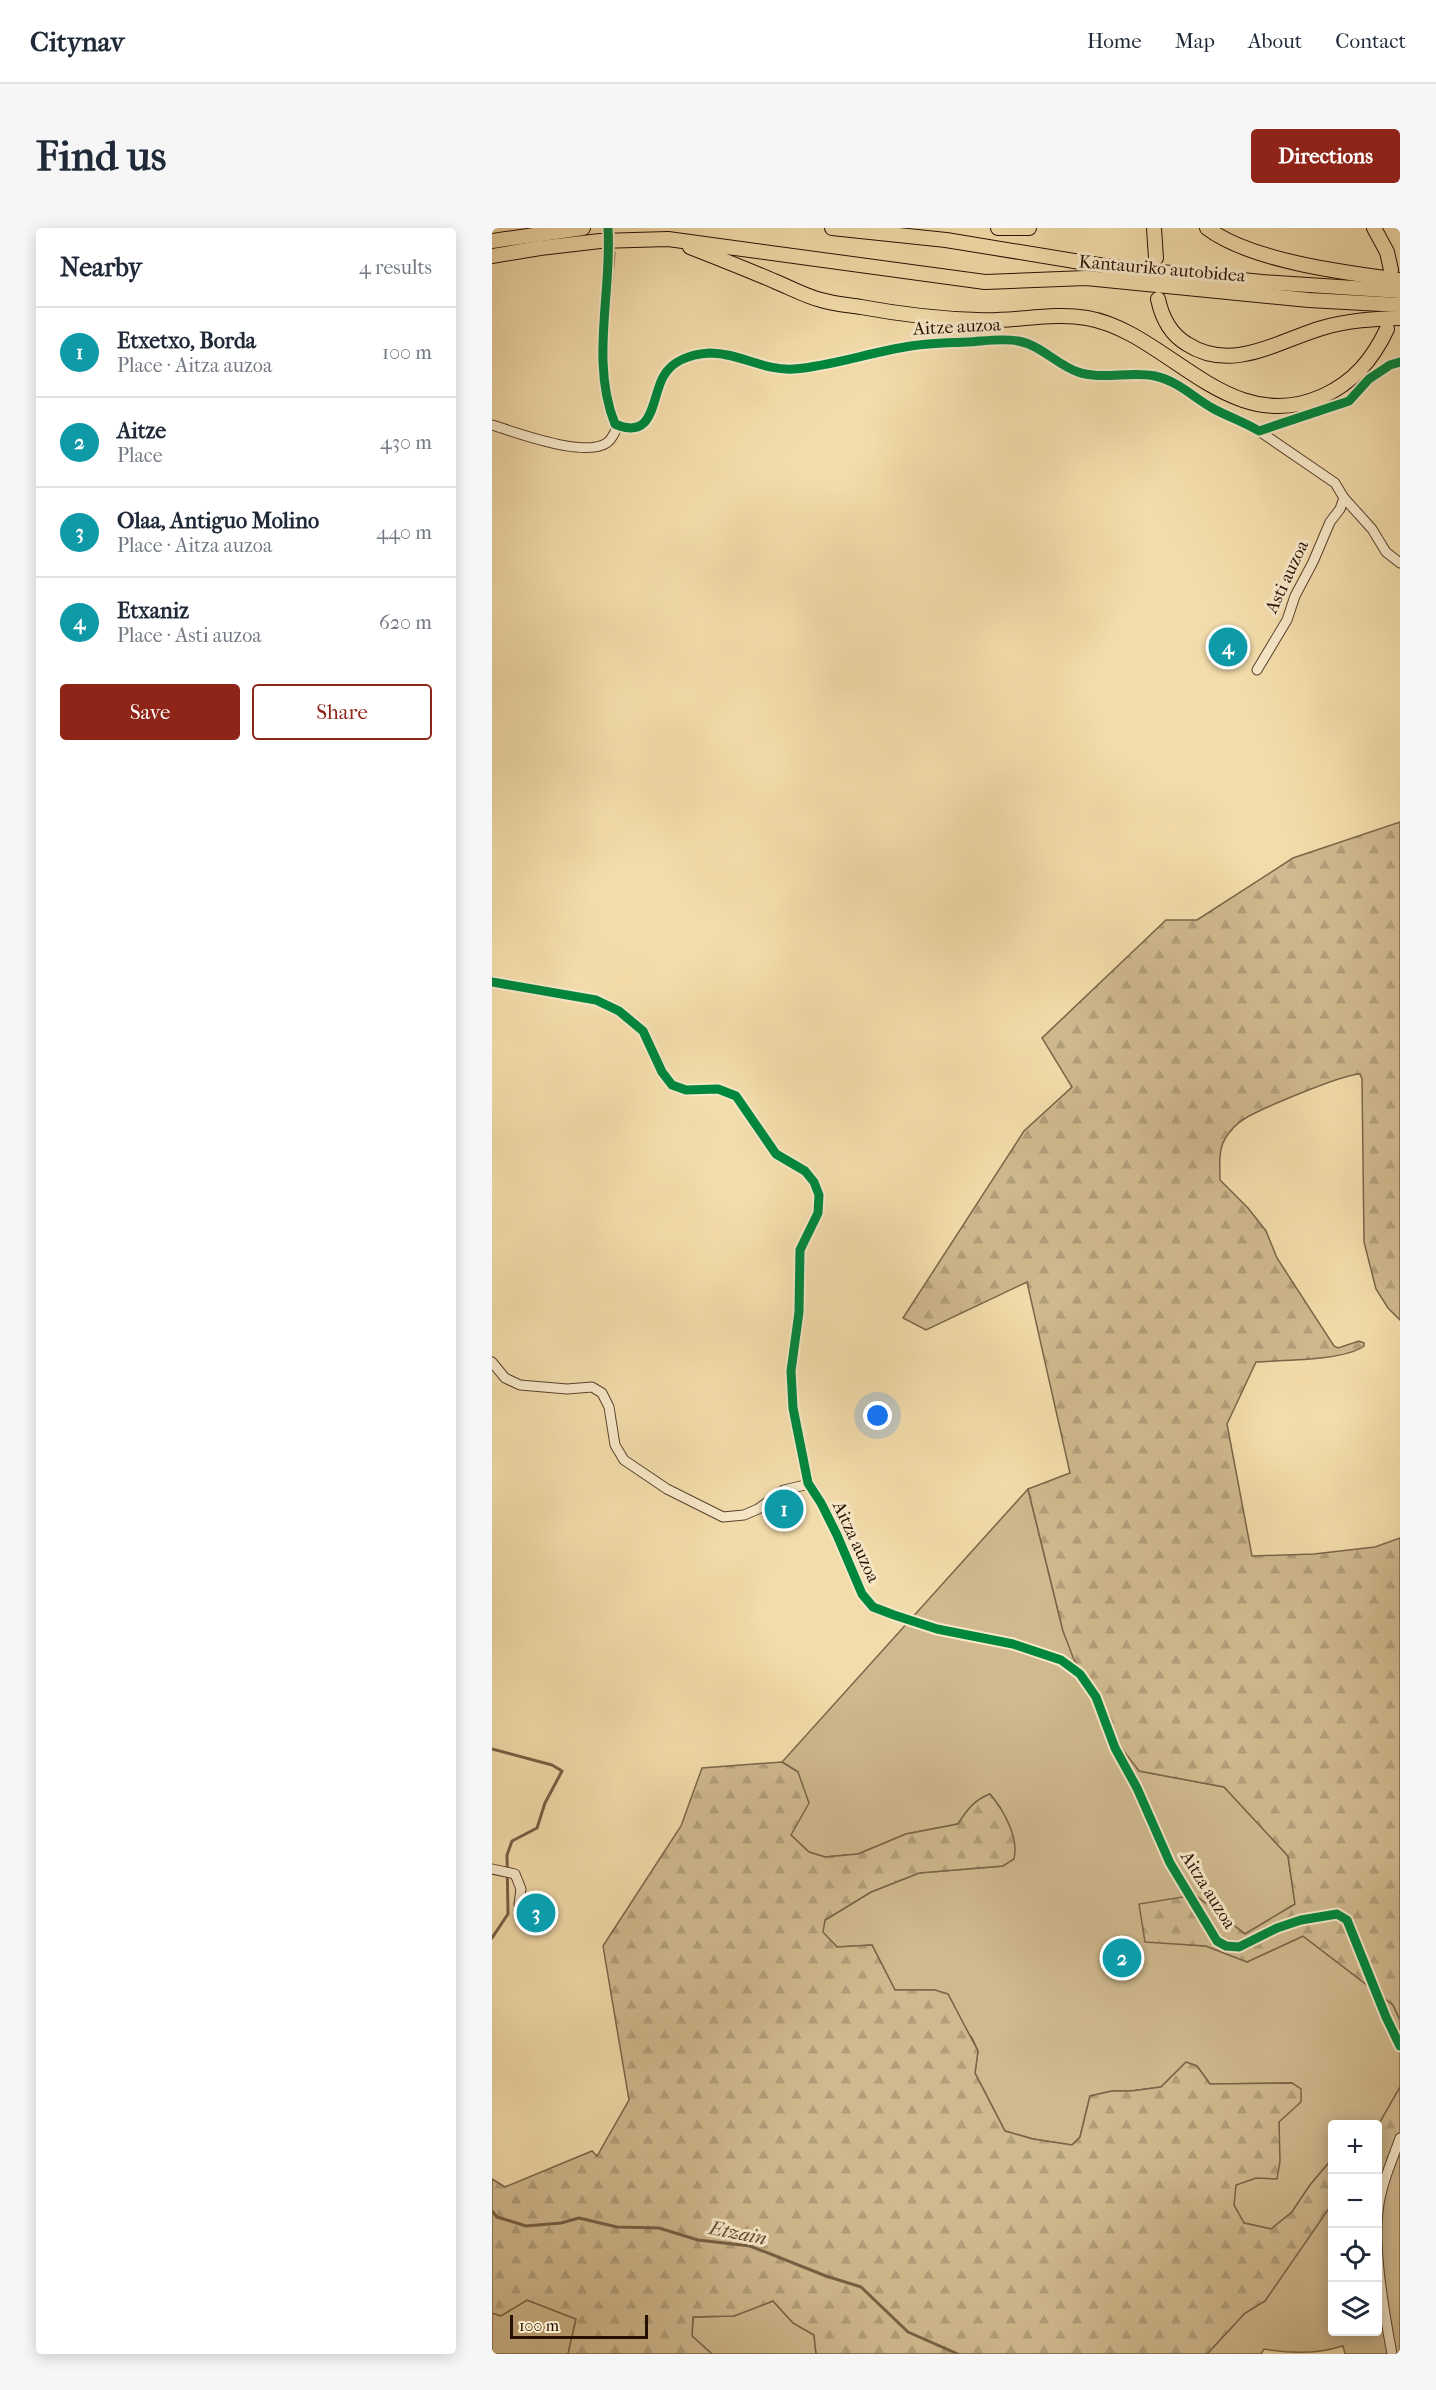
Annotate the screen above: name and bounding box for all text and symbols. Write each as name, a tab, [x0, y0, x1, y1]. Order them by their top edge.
text: Citynav	[30, 25, 124, 58]
text: Home	[1087, 29, 1142, 53]
text: Map	[1175, 29, 1215, 53]
text: About	[1248, 29, 1302, 53]
text: Contact	[1335, 29, 1406, 53]
button: Directions	[1251, 129, 1400, 183]
text: Find us	[36, 132, 166, 181]
street label: Kantauriko autobidea	[1078, 251, 1247, 287]
text: Nearby	[60, 252, 142, 283]
text: 4 results	[359, 256, 432, 279]
street label: Aitze auzoa	[912, 314, 1002, 340]
text: Etxetxo, Borda	[117, 328, 256, 354]
text: 1	[76, 341, 83, 364]
text: 100 m	[382, 341, 432, 364]
text: Place · Aitza auzoa	[117, 354, 272, 377]
text: Aitze	[117, 418, 166, 444]
text: 2	[74, 431, 85, 454]
text: 430 m	[380, 431, 432, 454]
text: Place	[117, 444, 163, 467]
text: Olaa, Antiguo Molino	[117, 508, 319, 534]
text: 3	[75, 521, 84, 544]
text: 440 m	[376, 521, 432, 544]
text: Place · Aitza auzoa	[117, 534, 272, 557]
street label: Asti auzoa	[1261, 537, 1313, 618]
text: Etxaniz	[117, 598, 189, 624]
text: 4	[74, 611, 85, 634]
text: 620 m	[379, 611, 432, 634]
text: Place · Asti auzoa	[117, 624, 262, 647]
pin: 4	[1208, 624, 1248, 670]
button: Save	[60, 684, 240, 740]
button: Share	[252, 684, 432, 740]
your location	[863, 1401, 892, 1430]
pin: 1	[764, 1486, 804, 1532]
street label: Aitza auzoa	[828, 1497, 884, 1587]
street label: Aitza auzoa	[1175, 1847, 1240, 1933]
pin: 3	[516, 1890, 555, 1936]
pin: 2	[1102, 1936, 1142, 1980]
map controls	[1328, 2120, 1382, 2336]
button: +	[1328, 2120, 1382, 2174]
button: −	[1328, 2174, 1382, 2228]
water label: Etzain	[706, 2216, 769, 2250]
button: locate	[1328, 2228, 1382, 2282]
button: layers	[1328, 2282, 1382, 2336]
scale bar	[510, 2312, 648, 2340]
text: 100 m	[519, 2316, 559, 2335]

